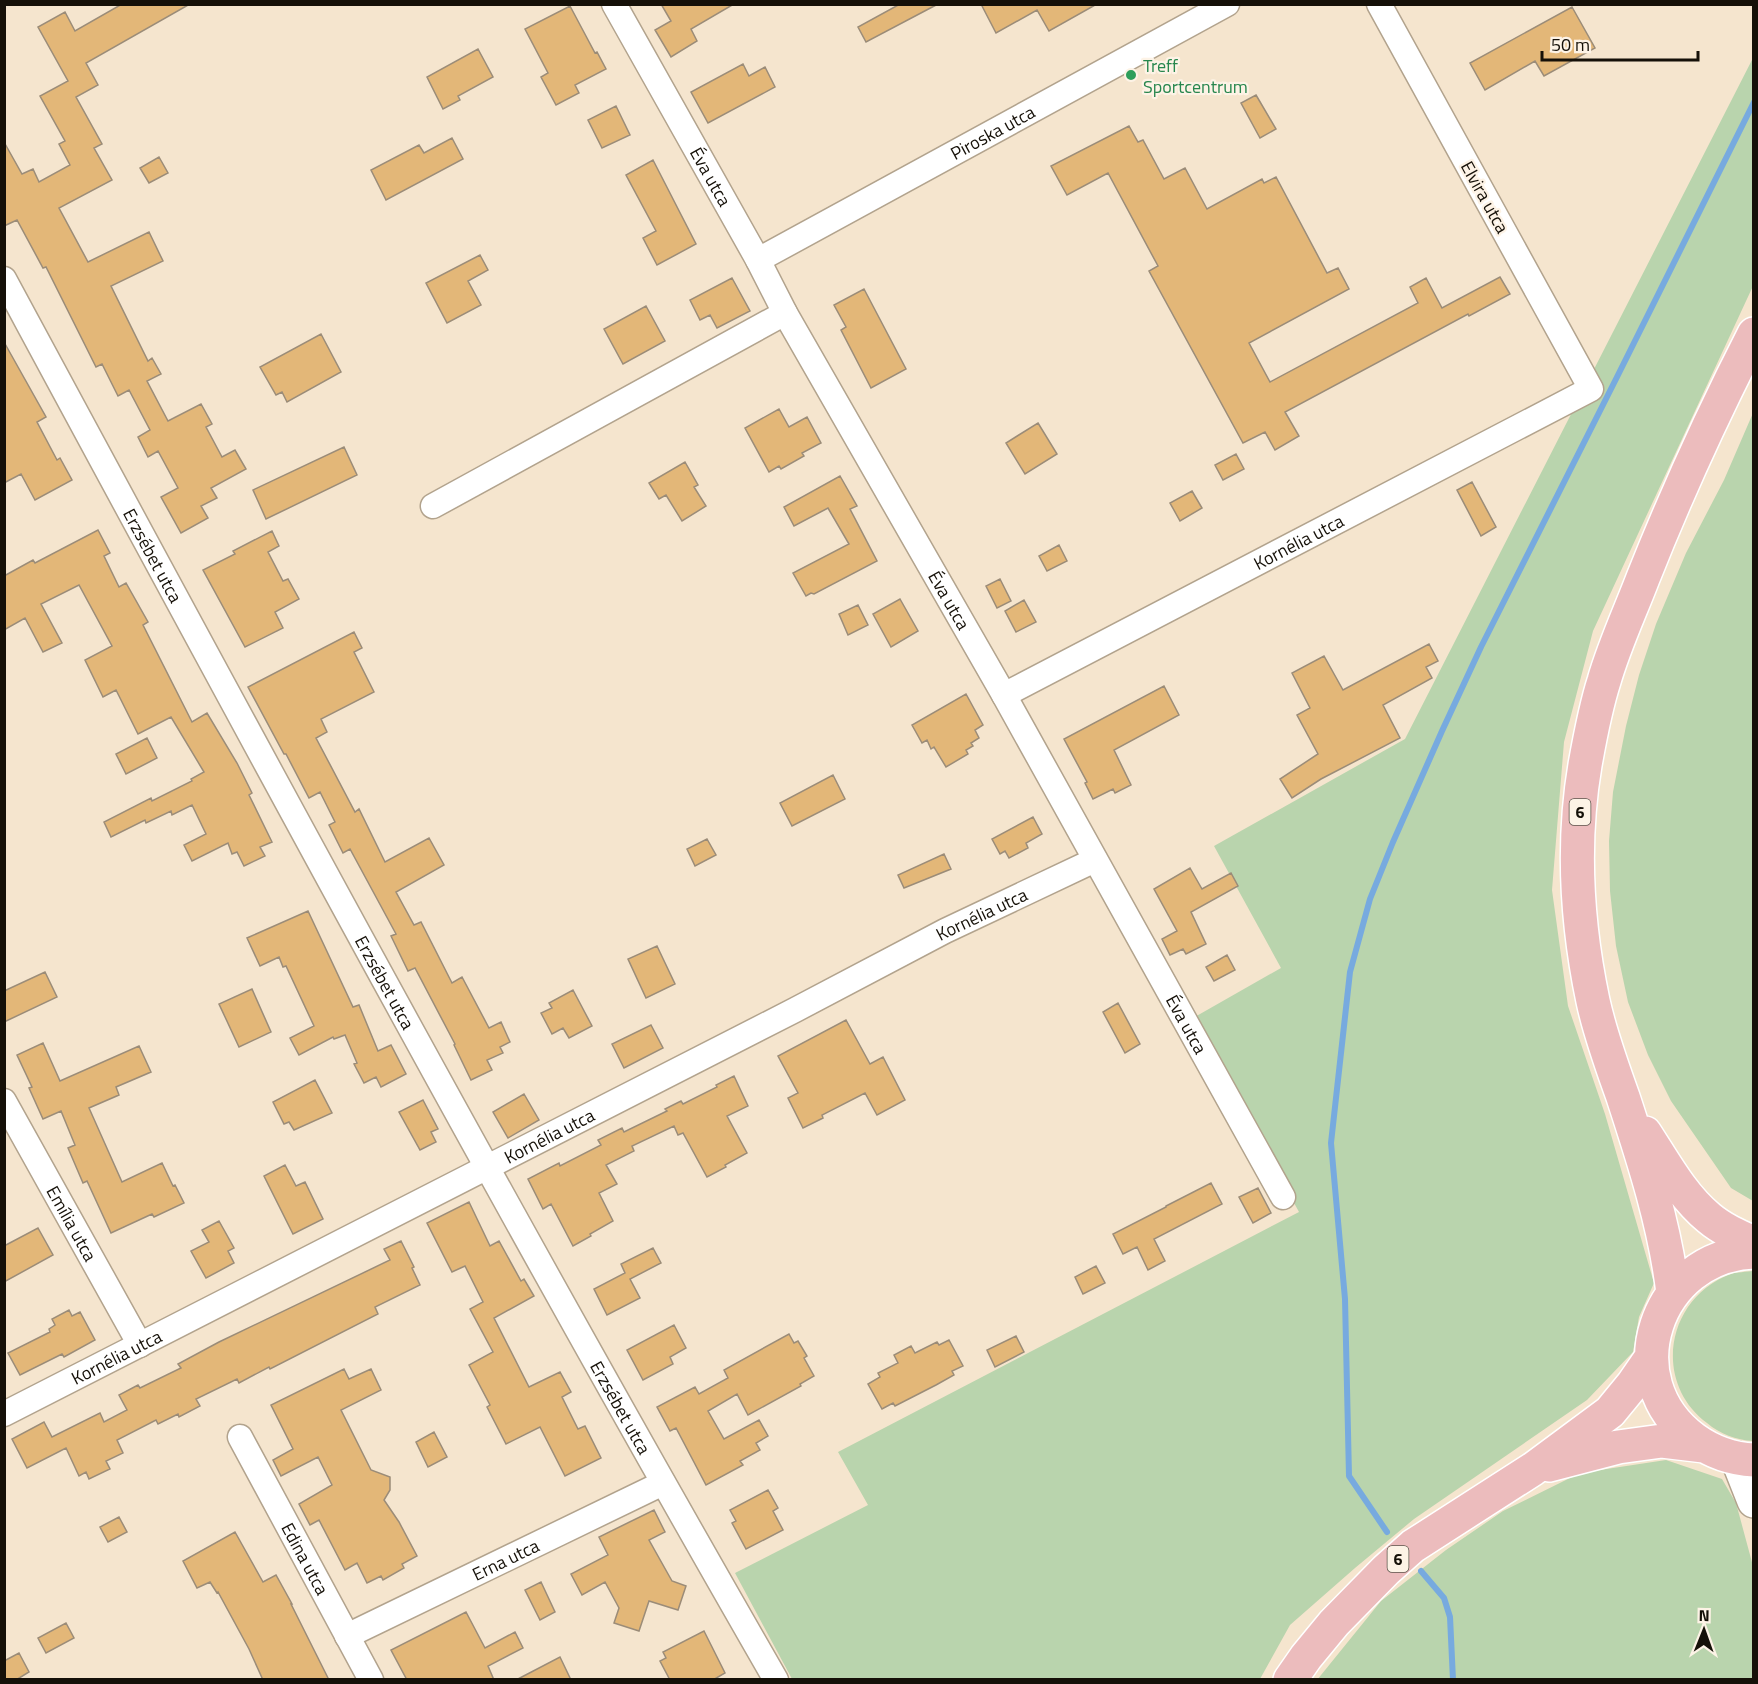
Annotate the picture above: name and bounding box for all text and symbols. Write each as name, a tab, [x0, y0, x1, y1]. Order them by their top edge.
scale bar	[1542, 24, 1698, 62]
text: 50 m	[1551, 31, 1590, 58]
place label: Treff Sportcentrum	[1143, 52, 1248, 100]
marker: Treff Sportcentrum	[1124, 68, 1138, 82]
street label: Piroska utca	[945, 98, 1040, 166]
street label: Éva utca	[684, 142, 739, 211]
street label: Elvira utca	[1454, 156, 1516, 238]
street label: Erzsébet utca	[117, 503, 190, 607]
street label: Kornélia utca	[1249, 507, 1348, 576]
street label: Éva utca	[922, 565, 977, 634]
road number: 6	[1570, 799, 1590, 825]
street label: Kornélia utca	[931, 881, 1032, 947]
street label: Erzsébet utca	[349, 930, 422, 1034]
street label: Éva utca	[1160, 990, 1214, 1059]
street label: Kornélia utca	[499, 1101, 599, 1170]
street label: Emília utca	[40, 1180, 104, 1266]
street label: Kornélia utca	[66, 1322, 166, 1391]
street label: Erzsébet utca	[584, 1356, 658, 1459]
street label: Edina utca	[275, 1517, 336, 1600]
street label: Erna utca	[467, 1532, 544, 1587]
road number: 6	[1388, 1546, 1408, 1572]
north arrow	[1674, 1600, 1734, 1660]
text: N	[1699, 1603, 1710, 1627]

